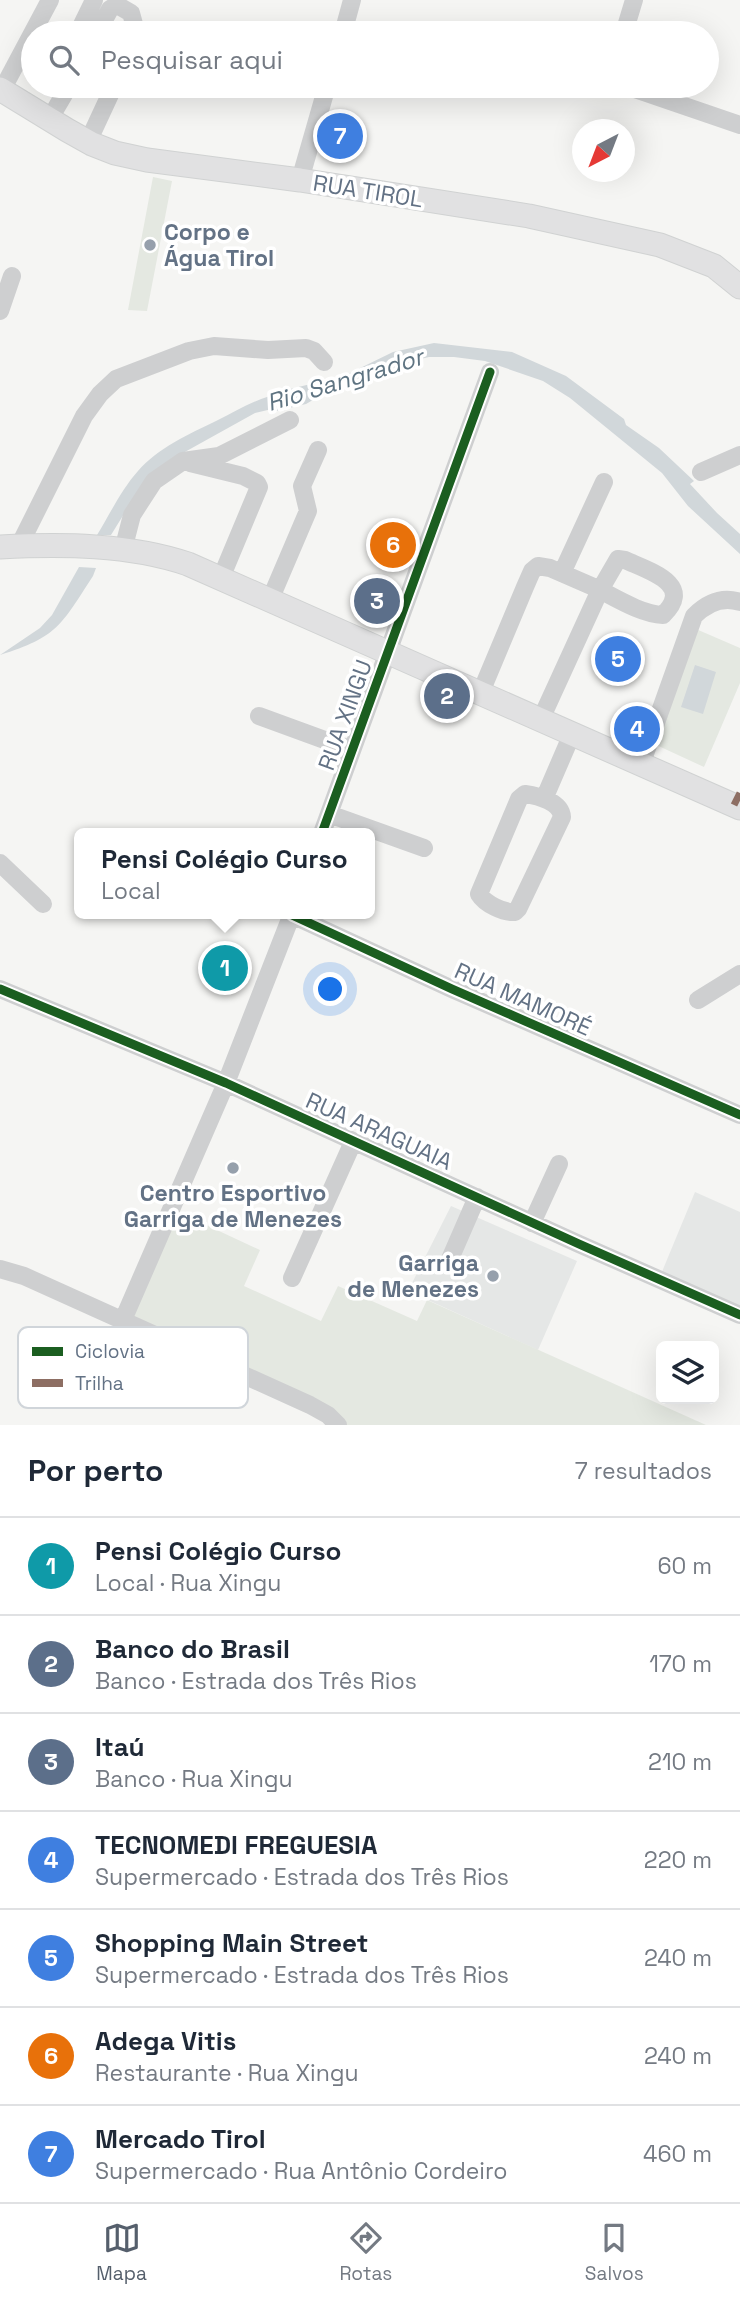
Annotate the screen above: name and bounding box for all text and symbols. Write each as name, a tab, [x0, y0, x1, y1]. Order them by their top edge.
search box	[21, 21, 719, 98]
icon: search	[45, 41, 83, 79]
text: Pesquisar aqui	[101, 43, 283, 77]
pin: 7	[317, 110, 363, 162]
north arrow	[572, 119, 635, 182]
street label: RUA TIROL	[311, 168, 425, 214]
place label: Corpo e Água Tirol	[164, 217, 274, 273]
marker: Corpo e Água Tirol	[142, 237, 158, 253]
water label: Rio Sangrador	[263, 340, 430, 418]
pin: 6	[370, 519, 416, 571]
pin: 3	[354, 575, 400, 627]
pin: 5	[595, 633, 641, 685]
street label: RUA XINGU	[311, 656, 379, 774]
pin: 2	[424, 670, 470, 722]
pin: 4	[614, 703, 660, 755]
popup	[74, 828, 375, 919]
text: Pensi Colégio Curso	[101, 842, 348, 876]
text: Local	[101, 876, 161, 906]
pin: 1	[202, 942, 248, 994]
street label: RUA MAMORÉ	[450, 955, 596, 1043]
your location	[313, 972, 347, 1006]
street label: RUA ARAGUAIA	[301, 1085, 457, 1177]
marker: Centro Esportivo Garriga de Menezes	[225, 1160, 241, 1176]
place label: Centro Esportivo Garriga de Menezes	[124, 1178, 342, 1234]
place label: Garriga de Menezes	[347, 1248, 479, 1304]
marker: Garriga de Menezes	[485, 1268, 501, 1284]
legend	[18, 1327, 248, 1408]
text: Ciclovia	[75, 1339, 145, 1364]
map controls	[656, 1341, 719, 1404]
button: layers	[656, 1341, 719, 1404]
text: Trilha	[75, 1371, 124, 1396]
text: Por perto	[28, 1451, 163, 1490]
text: 7 resultados	[575, 1456, 712, 1486]
text: Pensi Colégio Curso	[95, 1534, 341, 1568]
text: 1	[46, 1551, 56, 1581]
text: 60 m	[657, 1551, 712, 1581]
text: Local · Rua Xingu	[95, 1568, 281, 1598]
text: Banco do Brasil	[95, 1632, 290, 1666]
text: 2	[44, 1649, 58, 1679]
text: 170 m	[649, 1649, 712, 1679]
text: Banco · Estrada dos Três Rios	[95, 1666, 417, 1696]
text: Itaú	[95, 1730, 144, 1764]
text: 3	[44, 1747, 58, 1777]
text: 210 m	[648, 1747, 712, 1777]
text: Banco · Rua Xingu	[95, 1764, 293, 1794]
text: TECNOMEDI FREGUESIA	[95, 1828, 377, 1862]
text: 4	[44, 1845, 58, 1875]
text: 220 m	[644, 1845, 712, 1875]
text: Supermercado · Estrada dos Três Rios	[95, 1862, 509, 1892]
text: Shopping Main Street	[95, 1926, 368, 1960]
text: 5	[44, 1943, 58, 1973]
text: 240 m	[644, 1943, 712, 1973]
text: Supermercado · Estrada dos Três Rios	[95, 1960, 509, 1990]
text: Adega Vitis	[95, 2024, 236, 2058]
text: 6	[44, 2041, 58, 2071]
text: 240 m	[644, 2041, 712, 2071]
text: Restaurante · Rua Xingu	[95, 2058, 359, 2088]
text: Mercado Tirol	[95, 2122, 266, 2156]
text: 7	[45, 2139, 57, 2169]
text: 460 m	[643, 2139, 712, 2169]
text: Supermercado · Rua Antônio Cordeiro	[95, 2156, 507, 2186]
tab: Mapa	[96, 2219, 147, 2286]
tab: Rotas	[339, 2219, 392, 2286]
tab: Salvos	[585, 2219, 644, 2286]

